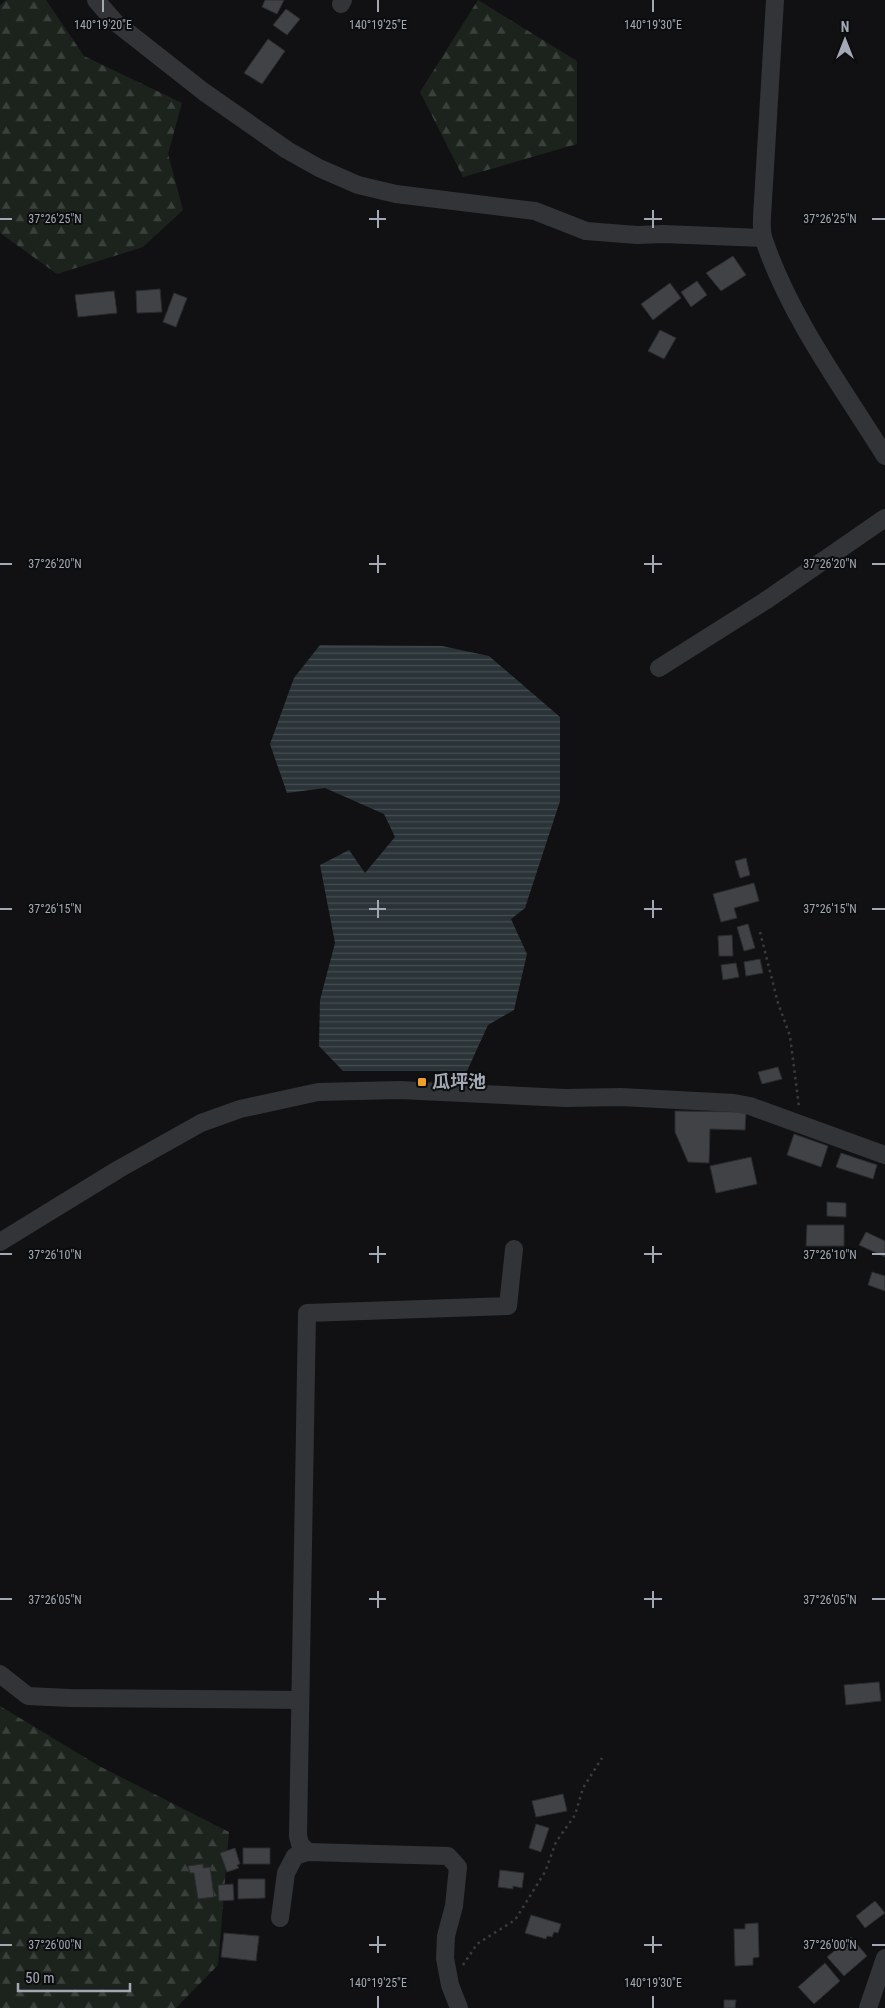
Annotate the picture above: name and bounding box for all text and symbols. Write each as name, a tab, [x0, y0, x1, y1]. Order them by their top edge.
north arrow	[820, 15, 870, 65]
text: 140°19'20"E	[74, 18, 132, 32]
text: 140°19'25"E	[349, 18, 407, 32]
text: 140°19'30"E	[624, 18, 682, 32]
text: N	[841, 19, 849, 35]
text: 37°26'25"N	[28, 212, 82, 226]
text: 37°26'25"N	[803, 212, 857, 226]
text: 37°26'20"N	[28, 557, 82, 571]
text: 37°26'20"N	[803, 557, 857, 571]
text: 37°26'15"N	[28, 902, 82, 916]
text: 37°26'15"N	[803, 902, 857, 916]
place label: 瓜坪池	[432, 1071, 486, 1092]
marker: 瓜坪池	[416, 1076, 428, 1088]
text: 37°26'10"N	[28, 1248, 82, 1262]
text: 37°26'10"N	[803, 1248, 857, 1262]
text: 37°26'05"N	[28, 1593, 82, 1607]
text: 37°26'05"N	[803, 1593, 857, 1607]
text: 37°26'00"N	[28, 1938, 82, 1952]
text: 37°26'00"N	[803, 1938, 857, 1952]
scale bar	[18, 1960, 130, 1992]
text: 50 m	[25, 1969, 55, 1987]
text: 140°19'25"E	[349, 1976, 407, 1990]
text: 140°19'30"E	[624, 1976, 682, 1990]

